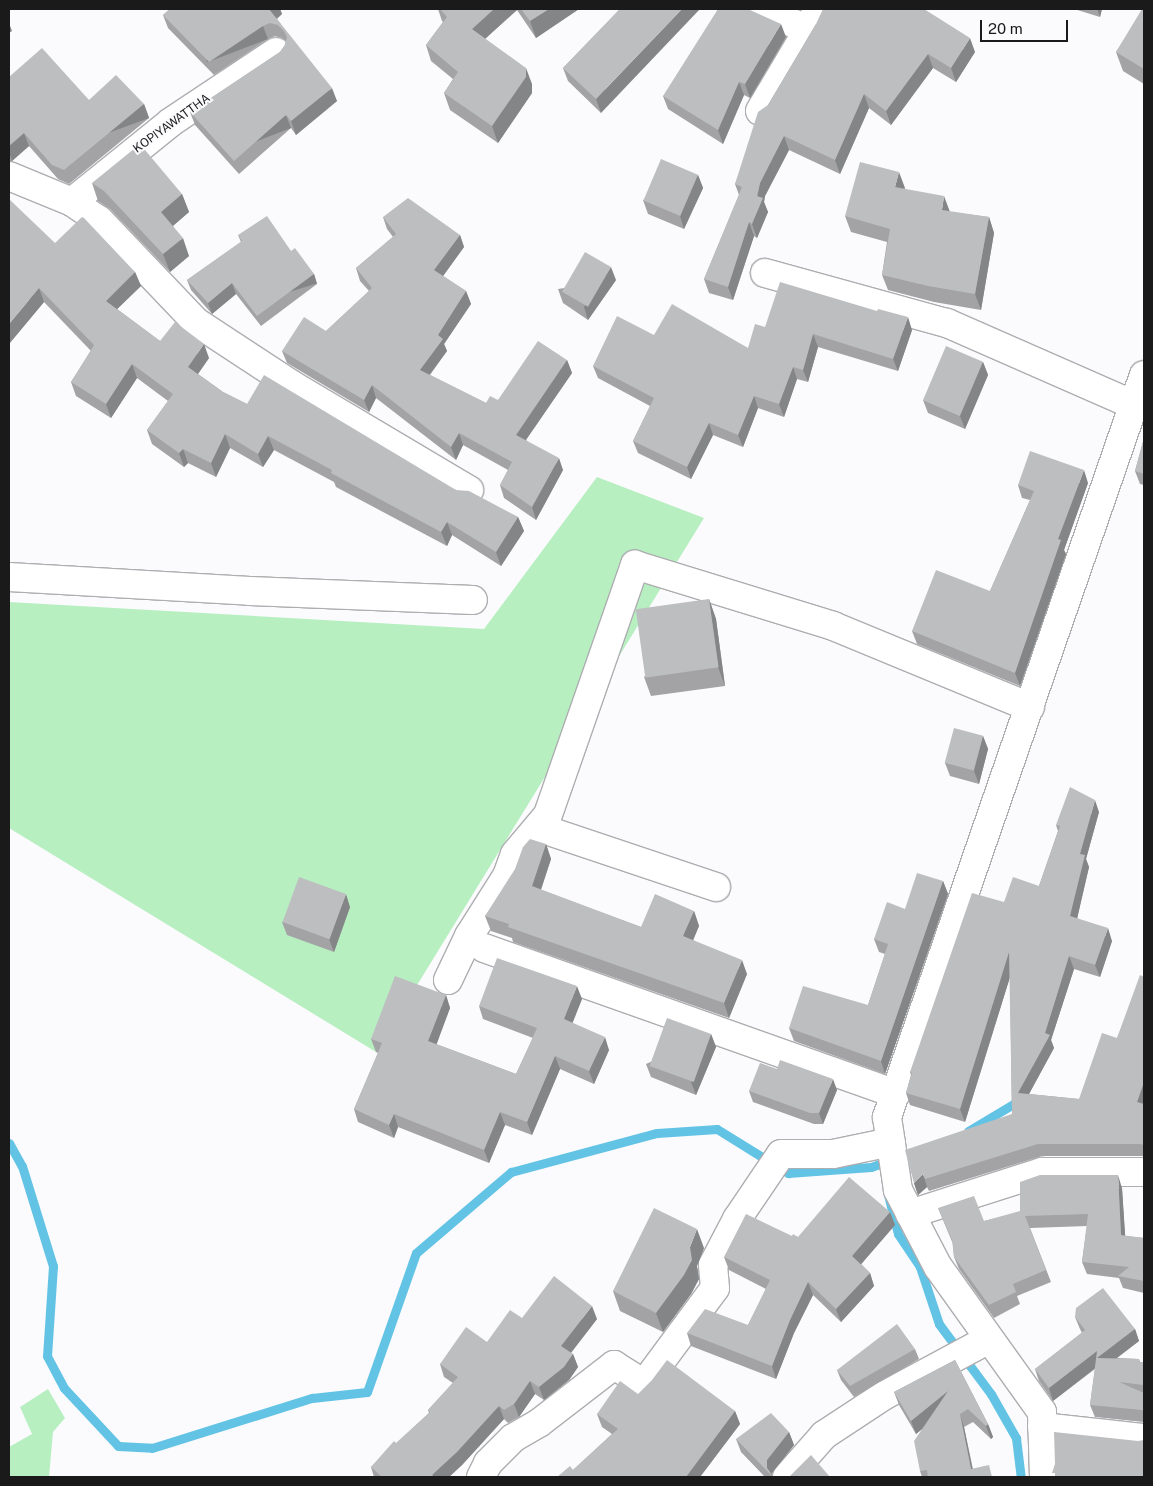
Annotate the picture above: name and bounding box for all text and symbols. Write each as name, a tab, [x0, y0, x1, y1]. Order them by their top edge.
scale bar	[983, 10, 1070, 42]
text: 20 m	[988, 20, 1023, 37]
street label: KOPIYAWATTHA	[131, 91, 213, 157]

